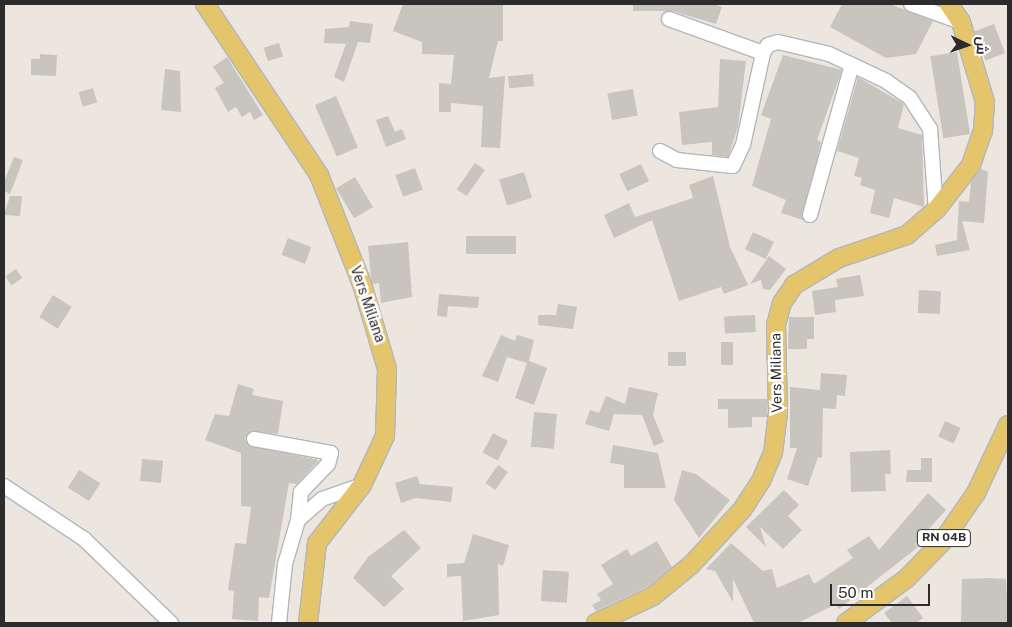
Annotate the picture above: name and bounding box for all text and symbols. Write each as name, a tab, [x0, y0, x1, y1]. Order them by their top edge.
north arrow	[942, 20, 992, 70]
text: ش	[974, 36, 990, 55]
street label: Vers Miliana	[347, 264, 389, 344]
street label: Vers Miliana	[767, 333, 785, 413]
road number: RN 04B	[916, 528, 972, 548]
scale bar	[832, 574, 932, 606]
text: 50 m	[838, 584, 873, 601]

